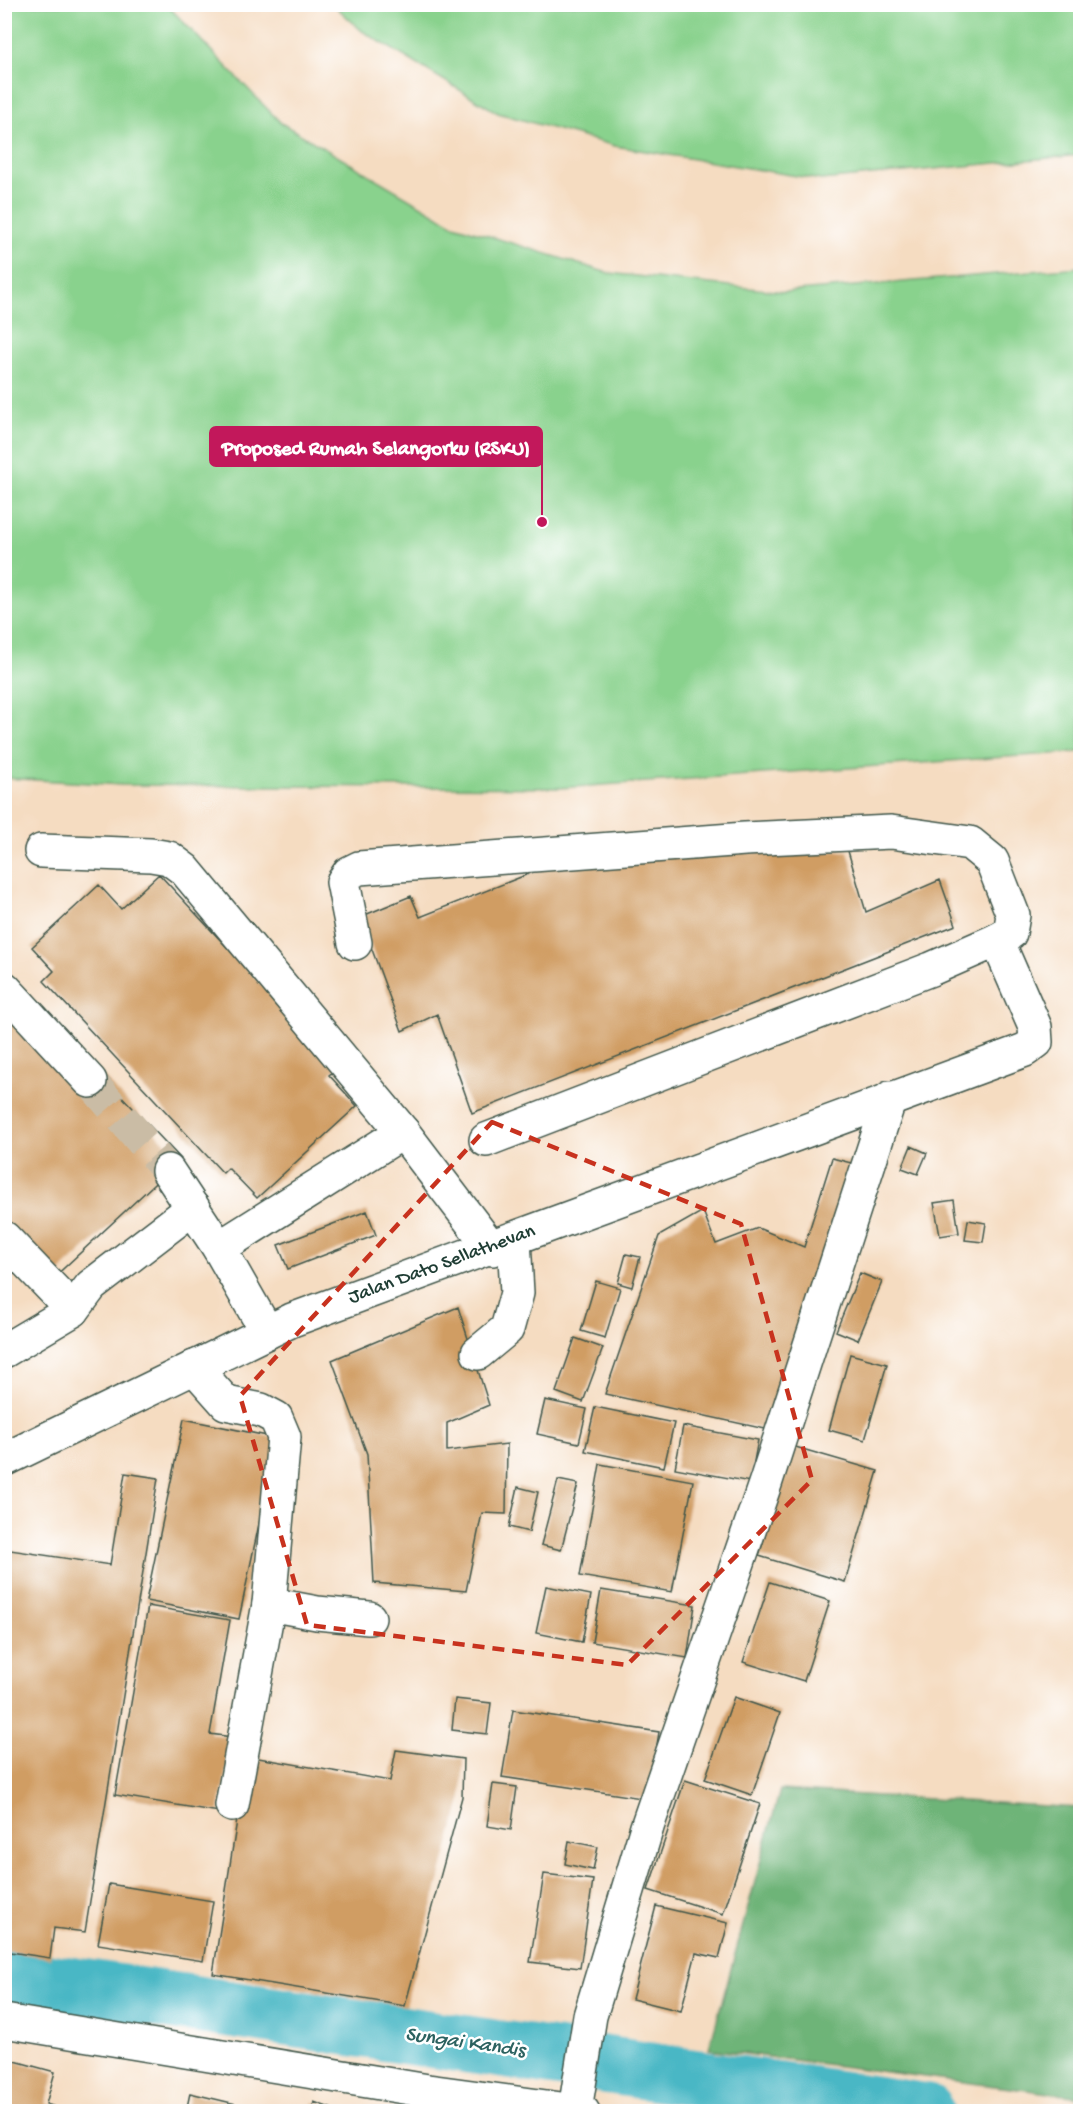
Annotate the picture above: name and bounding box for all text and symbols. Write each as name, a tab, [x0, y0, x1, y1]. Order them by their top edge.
callout: Proposed Rumah Selangorku (RSKU)	[210, 427, 542, 466]
text: Proposed Rumah Selangorku (RSKU)	[221, 438, 530, 463]
street label: Jalan Dato Sellathevan	[345, 1220, 539, 1310]
water label: Sungai Kandis	[404, 2023, 529, 2065]

